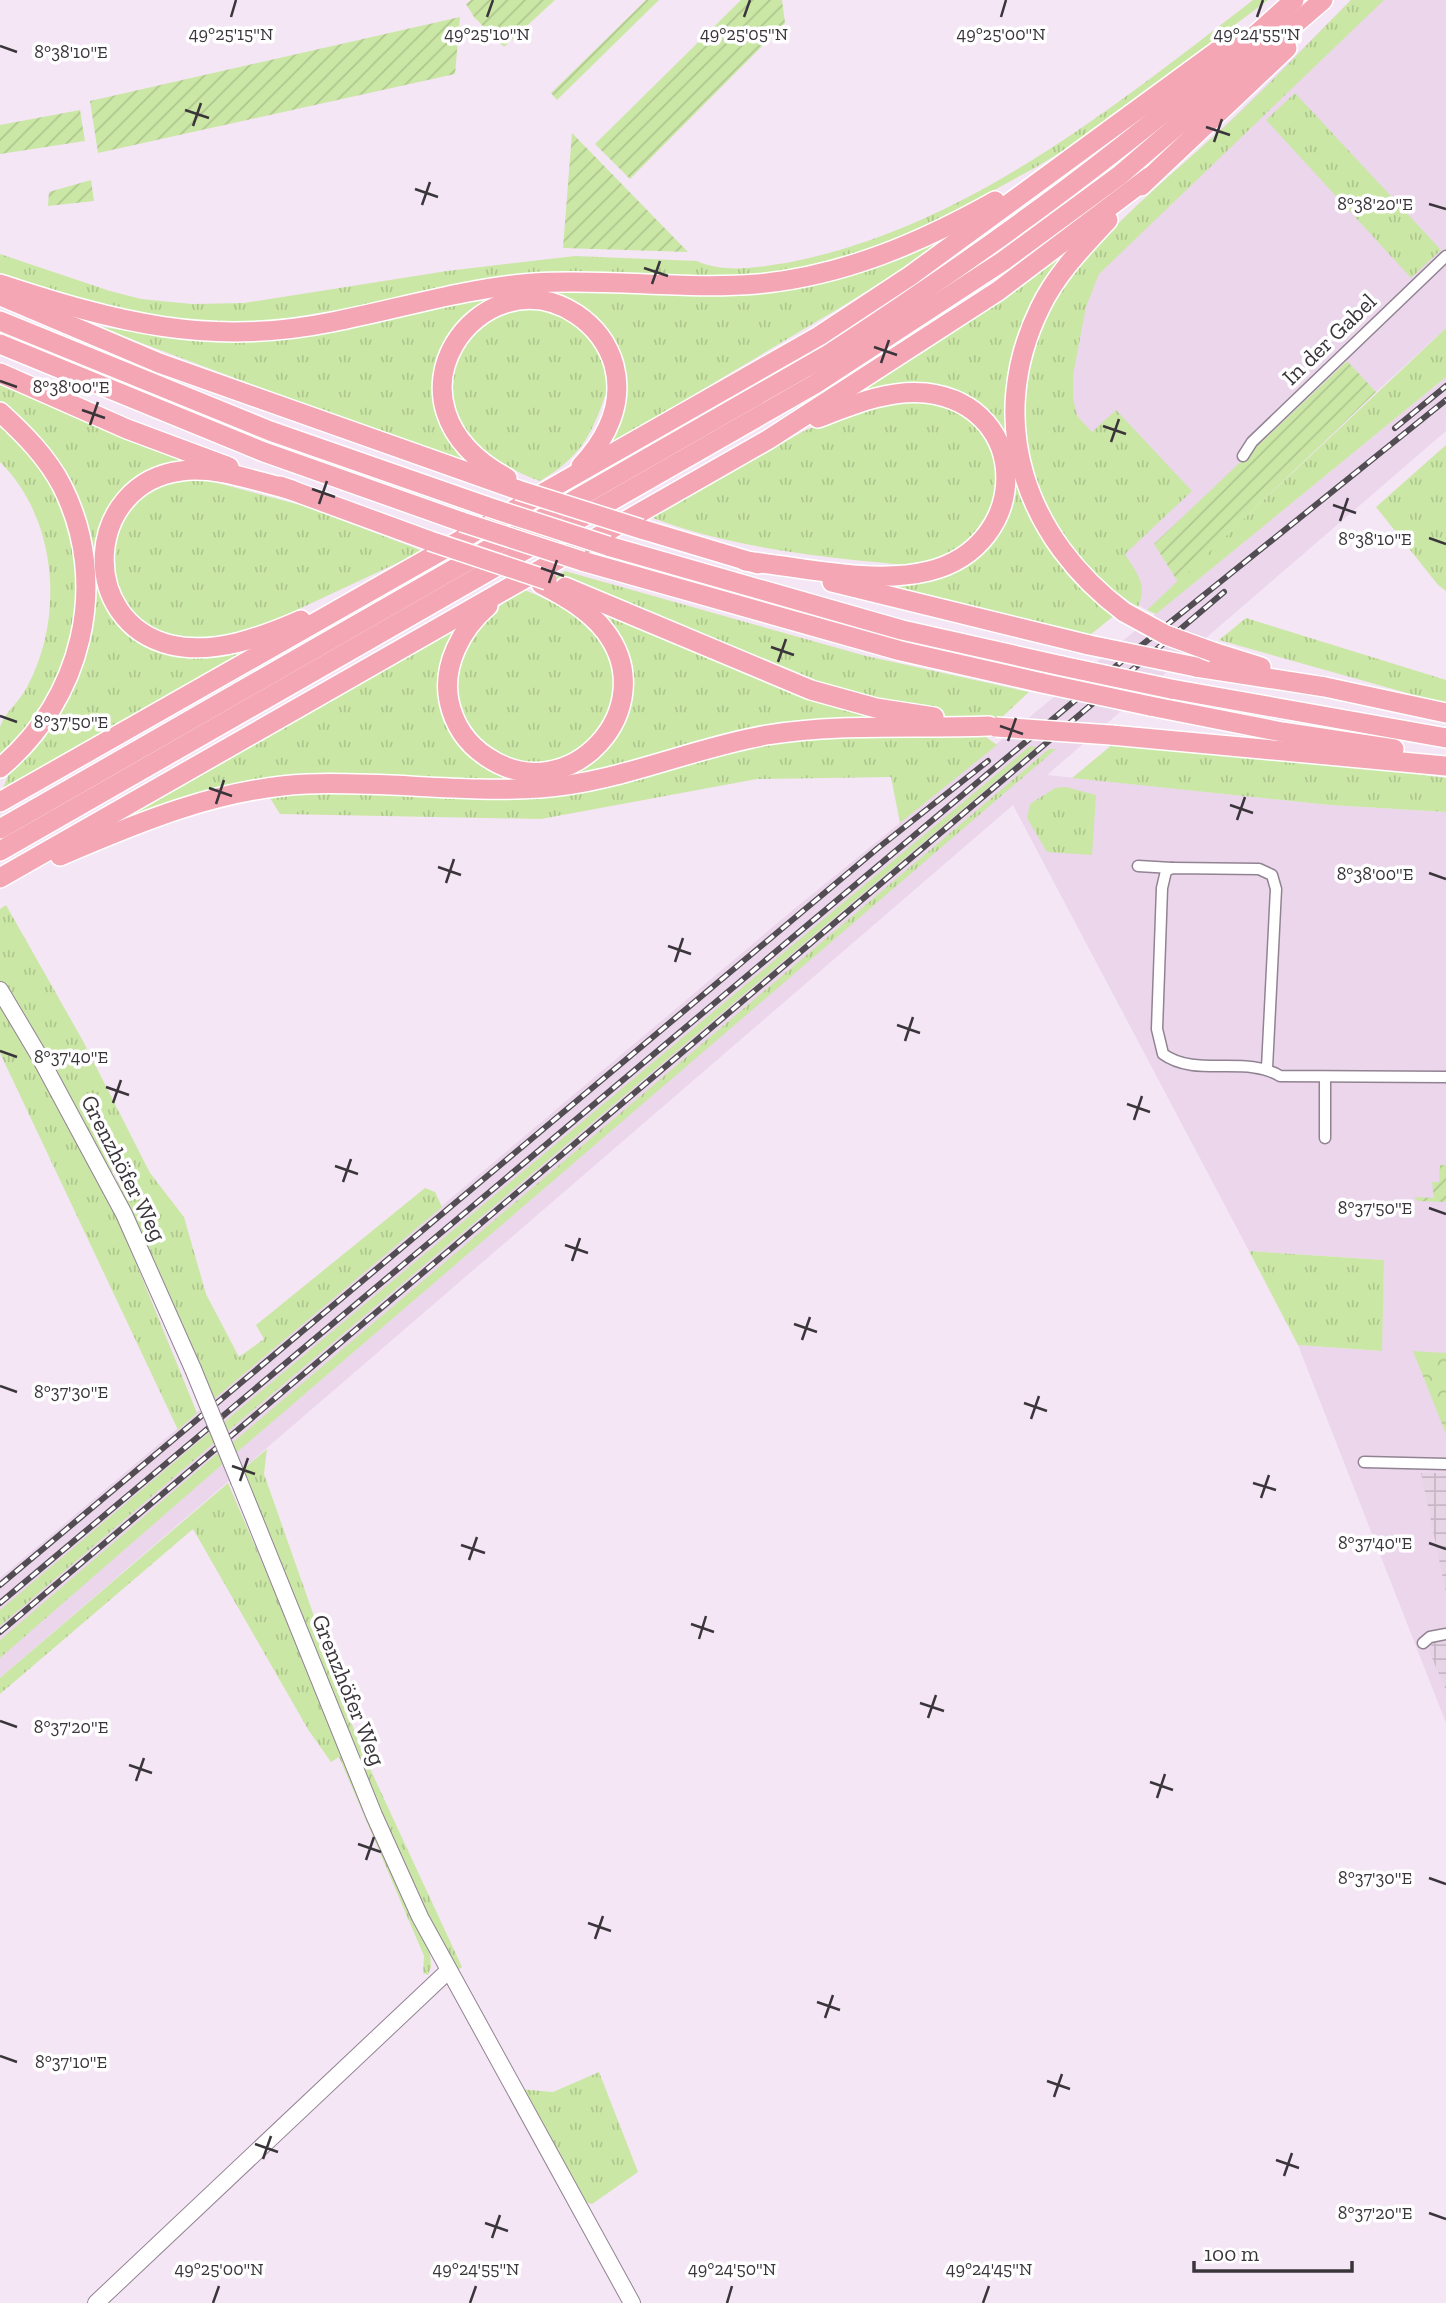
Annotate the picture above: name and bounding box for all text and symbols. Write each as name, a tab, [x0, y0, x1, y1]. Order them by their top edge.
text: 49°25'15"N	[189, 23, 273, 45]
text: 49°25'10"N	[444, 23, 530, 45]
text: 49°25'05"N	[700, 23, 788, 45]
text: 49°25'00"N	[956, 23, 1046, 45]
text: 49°24'55"N	[1214, 23, 1300, 45]
text: 8°38'10"E	[34, 41, 108, 63]
text: 8°38'20"E	[1337, 193, 1413, 215]
street label: In der Gabel	[1276, 287, 1382, 391]
text: 8°38'00"E	[33, 376, 109, 398]
text: 8°38'10"E	[1338, 528, 1412, 550]
text: 8°37'50"E	[34, 711, 108, 733]
text: 8°38'00"E	[1337, 863, 1413, 885]
text: 8°37'40"E	[34, 1046, 108, 1068]
street label: Grenzhöfer Weg	[75, 1090, 173, 1246]
text: 8°37'50"E	[1338, 1197, 1412, 1219]
text: 8°37'30"E	[34, 1381, 108, 1403]
text: 8°37'40"E	[1338, 1532, 1412, 1554]
street label: Grenzhöfer Weg	[306, 1610, 392, 1770]
text: 8°37'20"E	[34, 1716, 108, 1738]
text: 8°37'30"E	[1338, 1867, 1412, 1889]
text: 8°37'10"E	[35, 2051, 107, 2073]
text: 8°37'20"E	[1338, 2202, 1412, 2224]
scale bar	[1194, 2230, 1352, 2274]
text: 100 m	[1204, 2241, 1259, 2266]
text: 49°25'00"N	[174, 2258, 264, 2280]
text: 49°24'55"N	[433, 2258, 519, 2280]
text: 49°24'50"N	[688, 2258, 776, 2280]
text: 49°24'45"N	[946, 2258, 1032, 2280]

